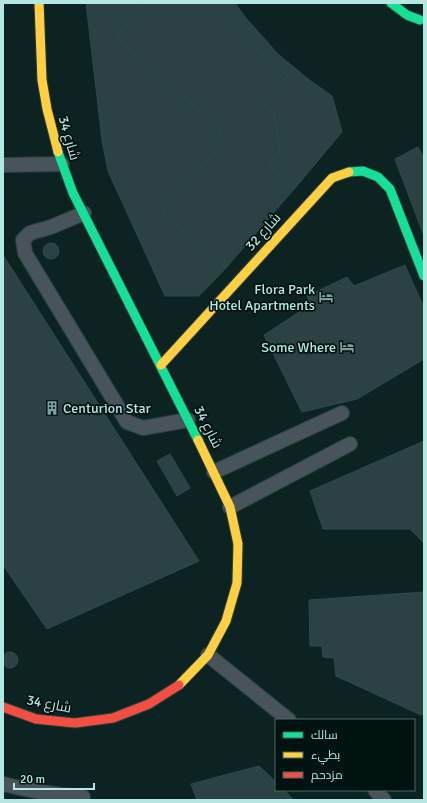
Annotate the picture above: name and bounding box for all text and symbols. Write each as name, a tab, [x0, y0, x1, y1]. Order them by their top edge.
street label: شارع 34	[55, 114, 83, 162]
street label: شارع 32	[242, 209, 284, 255]
place label: Flora Park Hotel Apartments	[209, 281, 315, 314]
hotel icon: Flora Park Hotel Apartments	[318, 289, 334, 305]
place label: Some Where	[261, 339, 336, 356]
hotel icon: Some Where	[339, 339, 355, 355]
building icon: Centurion Star	[44, 400, 60, 416]
place label: Centurion Star	[63, 400, 152, 417]
street label: شارع 34	[190, 403, 226, 451]
street label: شارع 34	[25, 691, 73, 717]
legend	[275, 719, 415, 791]
text: سالك	[311, 728, 338, 743]
text: بطيء	[311, 748, 340, 765]
scale bar	[14, 765, 94, 791]
text: مزدحم	[311, 768, 343, 783]
text: 20 m	[20, 772, 45, 787]

